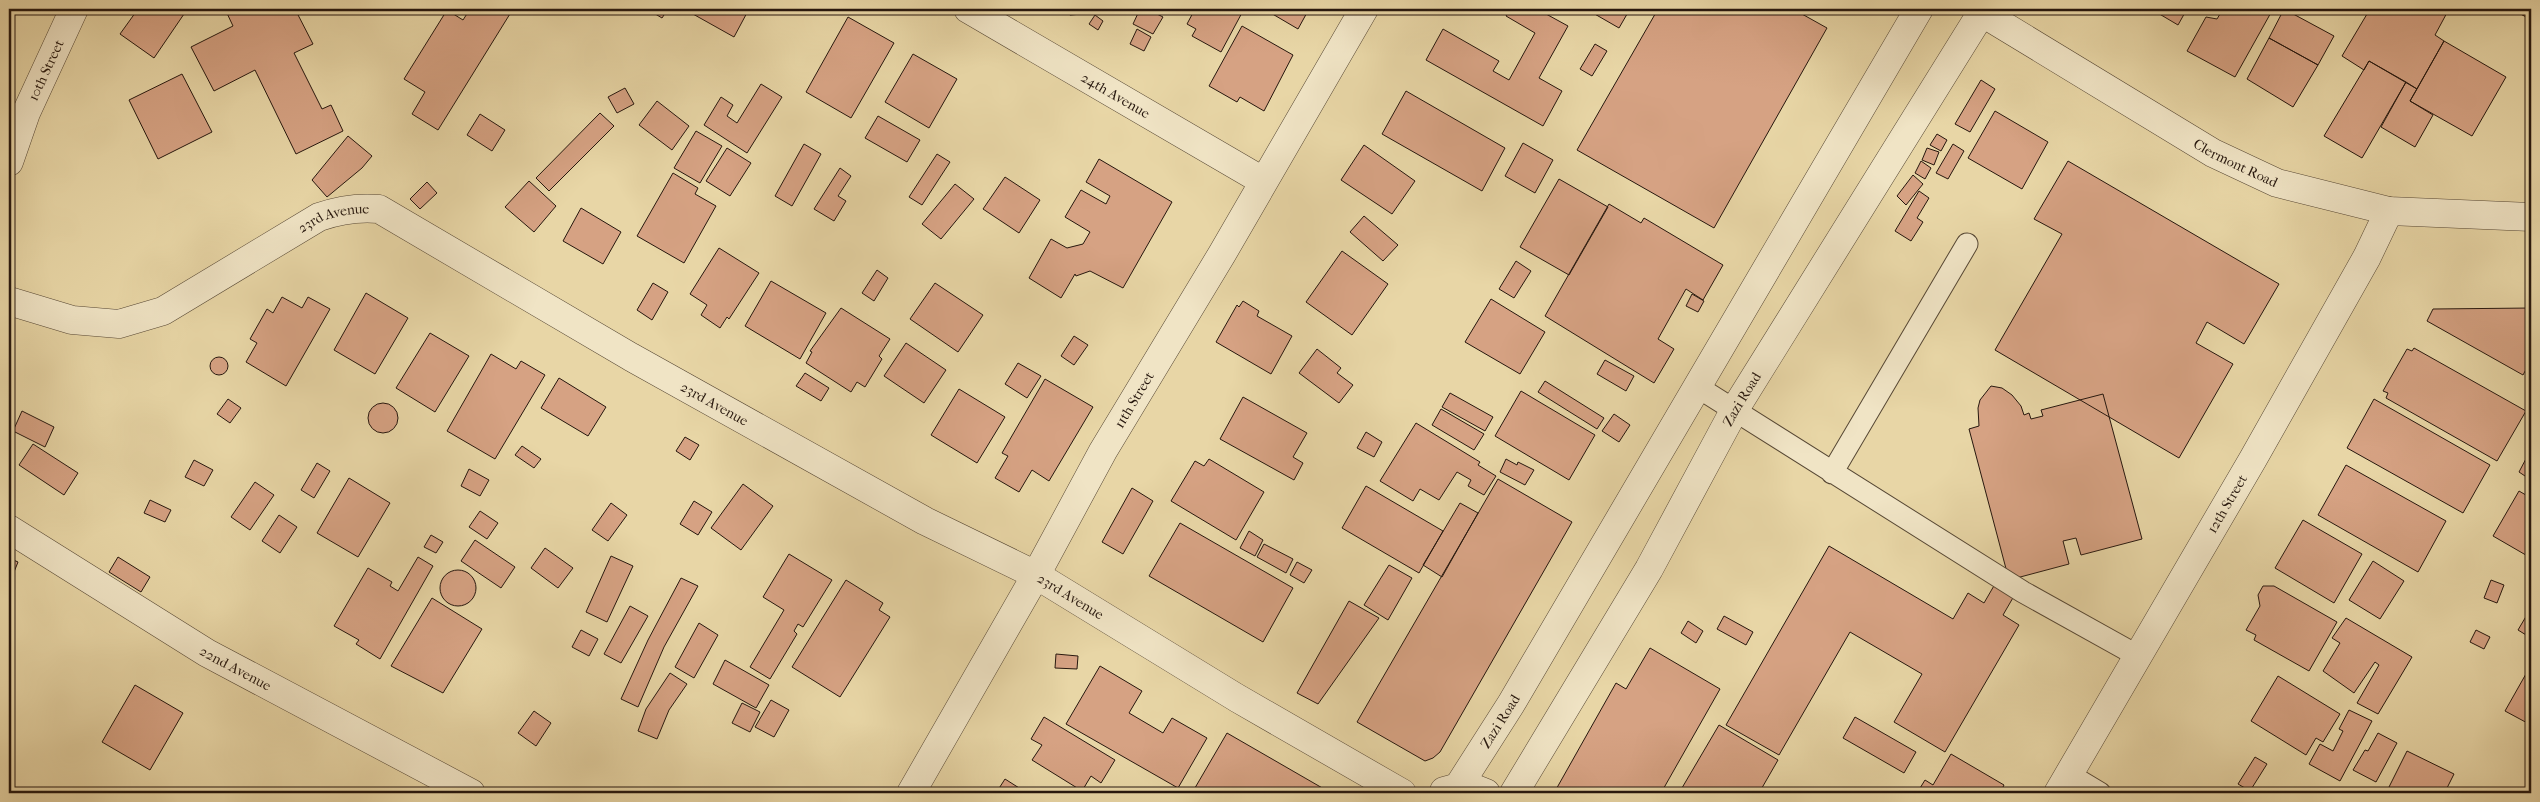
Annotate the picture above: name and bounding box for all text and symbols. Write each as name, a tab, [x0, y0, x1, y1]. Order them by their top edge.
street label: 10th Street	[25, 37, 68, 104]
street label: 24th Avenue	[1078, 69, 1153, 122]
street label: Clermont Road	[2190, 135, 2281, 191]
street label: 23rd Avenue	[295, 200, 369, 237]
street label: 11th Street	[1111, 369, 1158, 431]
street label: Zazi Road	[1719, 369, 1765, 430]
street label: 23rd Avenue	[678, 378, 751, 430]
street label: 12th Street	[2204, 472, 2251, 536]
street label: 23rd Avenue	[1034, 570, 1107, 623]
street label: 22nd Avenue	[196, 643, 274, 695]
street label: Zazi Road	[1477, 691, 1524, 752]

